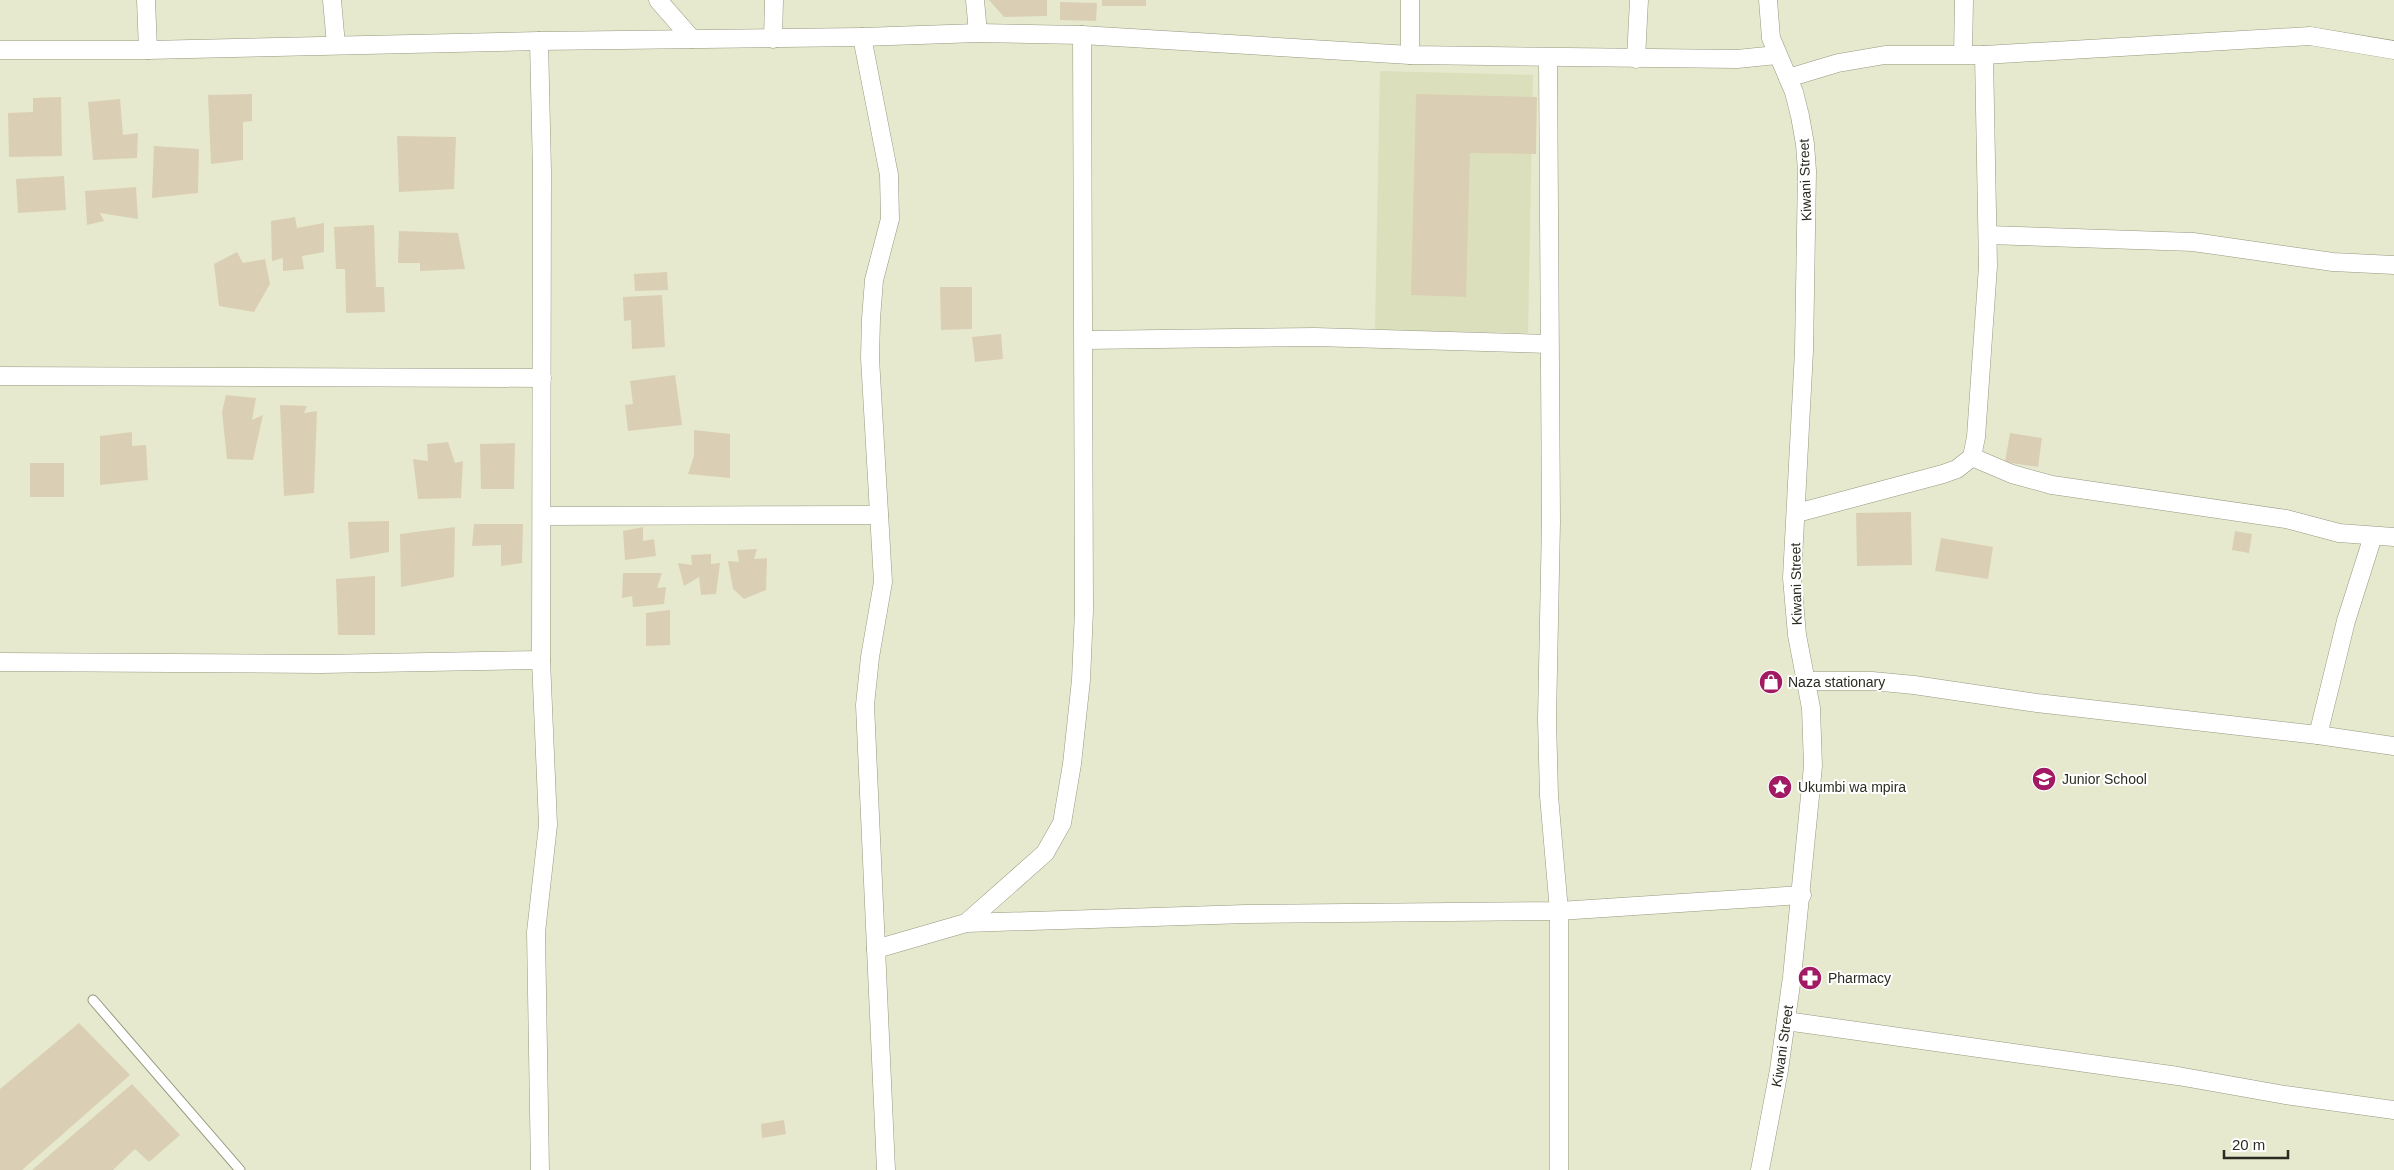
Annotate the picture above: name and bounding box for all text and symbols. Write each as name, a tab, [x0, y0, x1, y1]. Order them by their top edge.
street label: Kiwani Street	[1796, 138, 1814, 221]
street label: Kiwani Street	[1787, 543, 1805, 625]
shop icon: Naza stationary	[1758, 669, 1784, 695]
place label: Naza stationary	[1788, 674, 1885, 690]
school or university icon: Junior School	[2031, 766, 2057, 792]
place label: Junior School	[2062, 771, 2147, 787]
place icon: Ukumbi wa mpira	[1767, 774, 1793, 800]
place label: Ukumbi wa mpira	[1798, 779, 1906, 795]
pharmacy icon: Pharmacy	[1797, 965, 1823, 991]
place label: Pharmacy	[1828, 970, 1891, 986]
street label: Kiwani Street	[1768, 1004, 1796, 1088]
scale bar	[2224, 1128, 2288, 1160]
text: 20 m	[2232, 1136, 2265, 1153]

